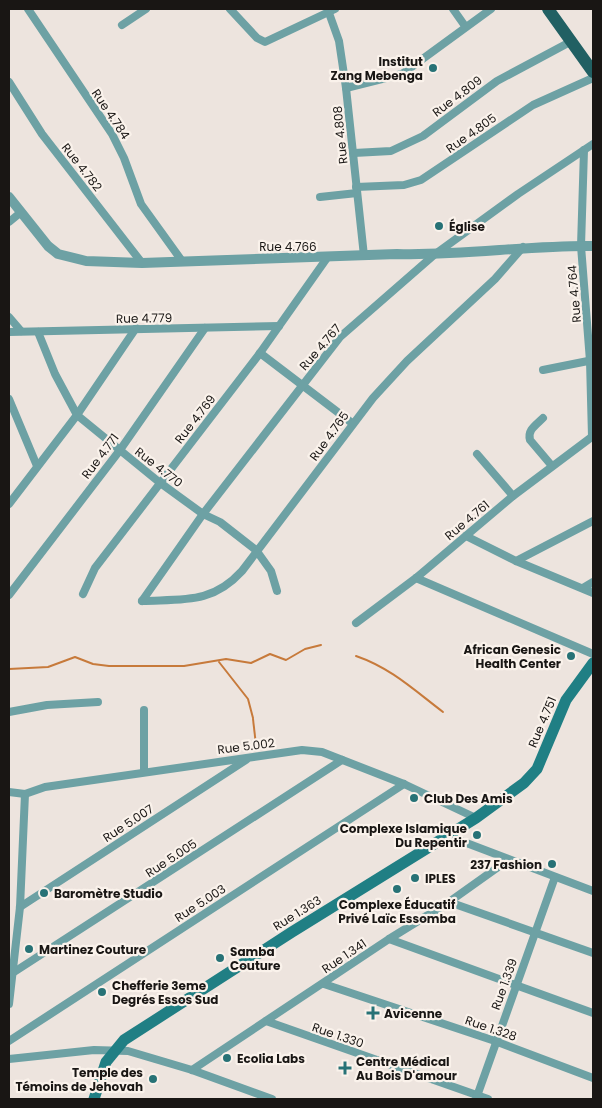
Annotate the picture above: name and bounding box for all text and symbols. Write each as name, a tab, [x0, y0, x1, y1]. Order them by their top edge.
place label: Institut Zang Mebenga	[331, 53, 423, 84]
marker: Institut Zang Mebenga	[427, 62, 439, 74]
street label: Rue 4.809	[429, 72, 485, 120]
street label: Rue 4.784	[88, 85, 134, 143]
street label: Rue 4.808	[328, 105, 352, 165]
street label: Rue 4.805	[442, 109, 500, 157]
street label: Rue 4.782	[58, 139, 106, 195]
place label: Église	[449, 218, 485, 235]
marker: Église	[433, 220, 445, 232]
street label: Rue 4.766	[259, 238, 317, 255]
street label: Rue 4.764	[563, 264, 585, 323]
street label: Rue 4.779	[116, 309, 172, 327]
street label: Rue 4.767	[295, 320, 345, 374]
street label: Rue 4.769	[171, 391, 219, 447]
street label: Rue 4.765	[305, 408, 353, 464]
street label: Rue 4.771	[77, 430, 123, 482]
street label: Rue 4.770	[132, 443, 186, 491]
street label: Rue 4.761	[441, 496, 493, 544]
place label: African Genesic Health Center	[464, 641, 561, 672]
marker: African Genesic Health Center	[565, 650, 577, 662]
street label: Rue 4.751	[524, 694, 560, 750]
street label: Rue 5.002	[216, 734, 276, 758]
place label: Club Des Amis	[424, 790, 513, 807]
marker: Club Des Amis	[408, 792, 420, 804]
street label: Rue 5.007	[99, 800, 157, 846]
place label: Complexe Islamique Du Repentir	[340, 820, 468, 851]
marker: Complexe Islamique Du Repentir	[471, 829, 483, 841]
street label: Rue 5.005	[142, 835, 200, 881]
place label: 237 Fashion	[470, 856, 542, 873]
marker: 237 Fashion	[546, 858, 558, 870]
place label: IPLES	[425, 870, 456, 887]
marker: IPLES	[409, 872, 421, 884]
street label: Rue 5.003	[171, 880, 229, 926]
marker: Complexe Éducatif Privé Laïc Essomba	[391, 883, 403, 895]
place label: Baromètre Studio	[54, 885, 163, 902]
marker: Baromètre Studio	[38, 887, 50, 899]
street label: Rue 1.363	[270, 892, 324, 934]
place label: Complexe Éducatif Privé Laïc Essomba	[338, 896, 456, 927]
street label: Rue 1.341	[318, 935, 370, 977]
place label: Martinez Couture	[39, 941, 147, 958]
marker: Martinez Couture	[23, 943, 35, 955]
place label: Samba Couture	[230, 943, 281, 974]
marker: Samba Couture	[214, 952, 226, 964]
street label: Rue 1.339	[487, 956, 521, 1012]
place label: Chefferie 3eme Degrés Essos Sud	[112, 977, 218, 1008]
marker: Chefferie 3eme Degrés Essos Sud	[96, 986, 108, 998]
place label: Avicenne	[384, 1005, 443, 1022]
marker: Avicenne	[366, 1006, 380, 1020]
street label: Rue 1.328	[463, 1011, 519, 1045]
street label: Rue 1.330	[310, 1018, 366, 1052]
place label: Ecolia Labs	[237, 1050, 305, 1067]
marker: Ecolia Labs	[221, 1052, 233, 1064]
place label: Centre Médical Au Bois D'amour	[356, 1053, 457, 1084]
marker: Centre Médical Au Bois D'amour	[338, 1061, 352, 1075]
place label: Temple des Témoins de Jehovah	[15, 1064, 143, 1095]
marker: Temple des Témoins de Jehovah	[147, 1073, 159, 1085]

